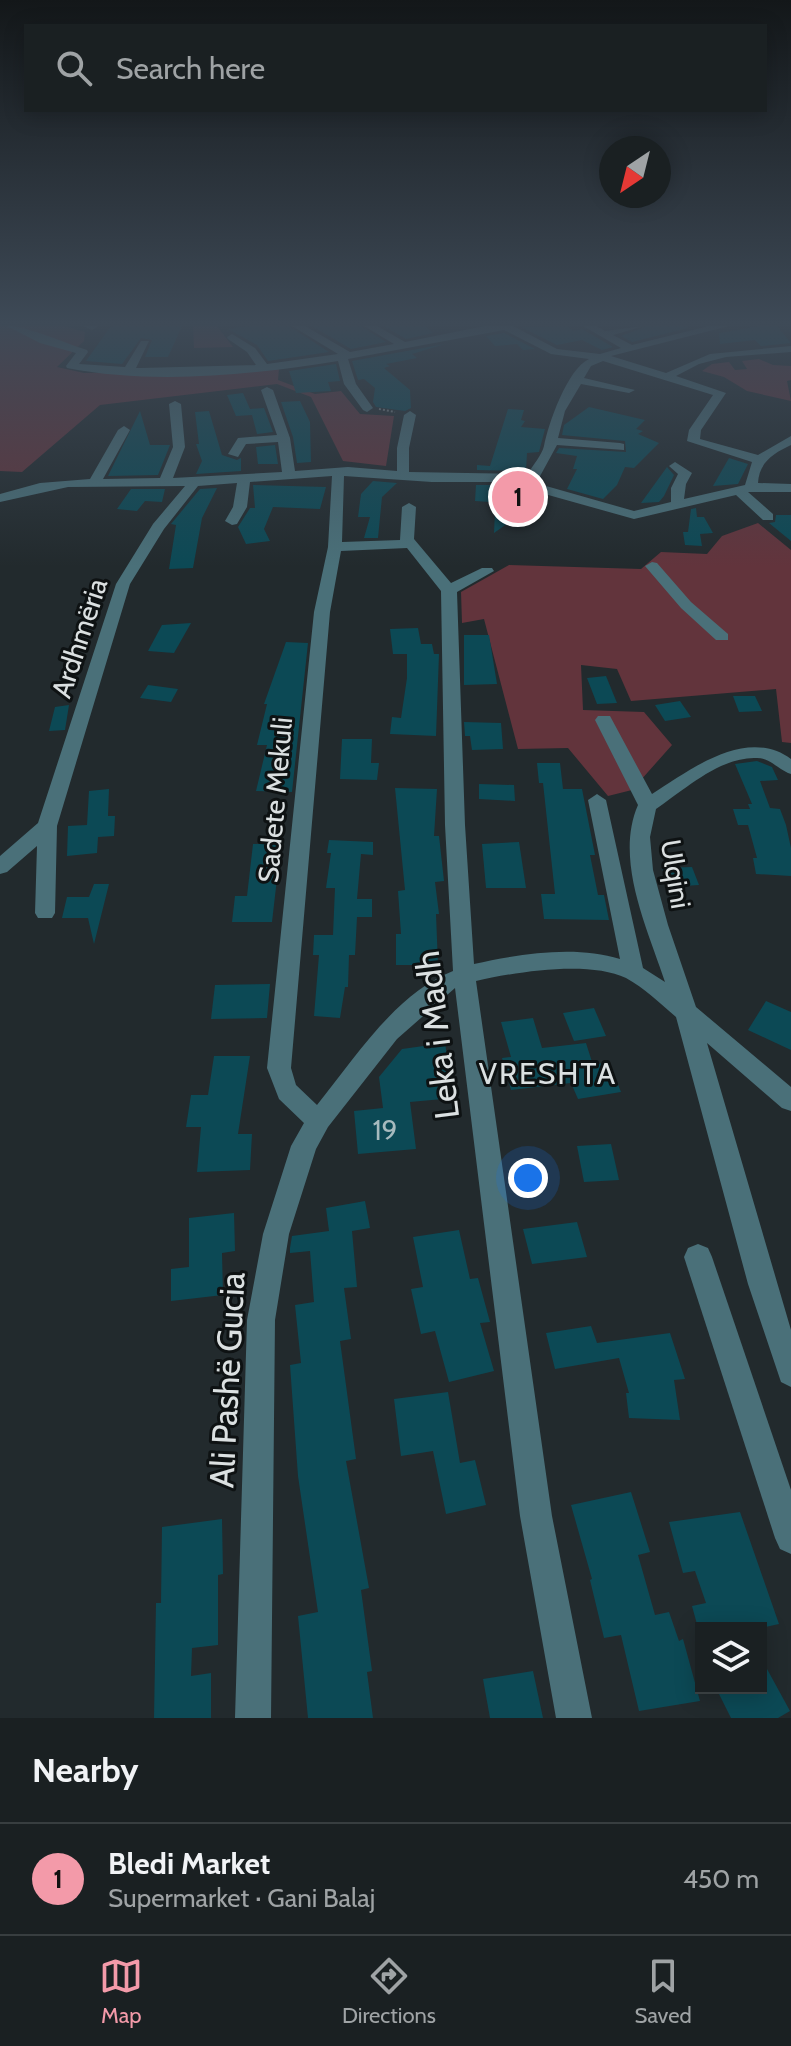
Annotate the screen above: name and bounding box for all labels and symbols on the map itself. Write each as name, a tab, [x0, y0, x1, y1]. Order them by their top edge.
north arrow	[599, 136, 671, 208]
pin: 1	[492, 467, 544, 527]
street label: Ardhmëria	[44, 573, 114, 702]
street label: Sadete Mekuli	[251, 716, 299, 884]
street label: Ulqini	[654, 837, 698, 911]
street label: Leka i Madh	[406, 949, 468, 1121]
district label: VRESHTA	[479, 1055, 617, 1092]
house number: 19	[372, 1113, 398, 1147]
your location	[508, 1158, 548, 1198]
street label: Ali Pashë Gucia	[200, 1270, 254, 1489]

